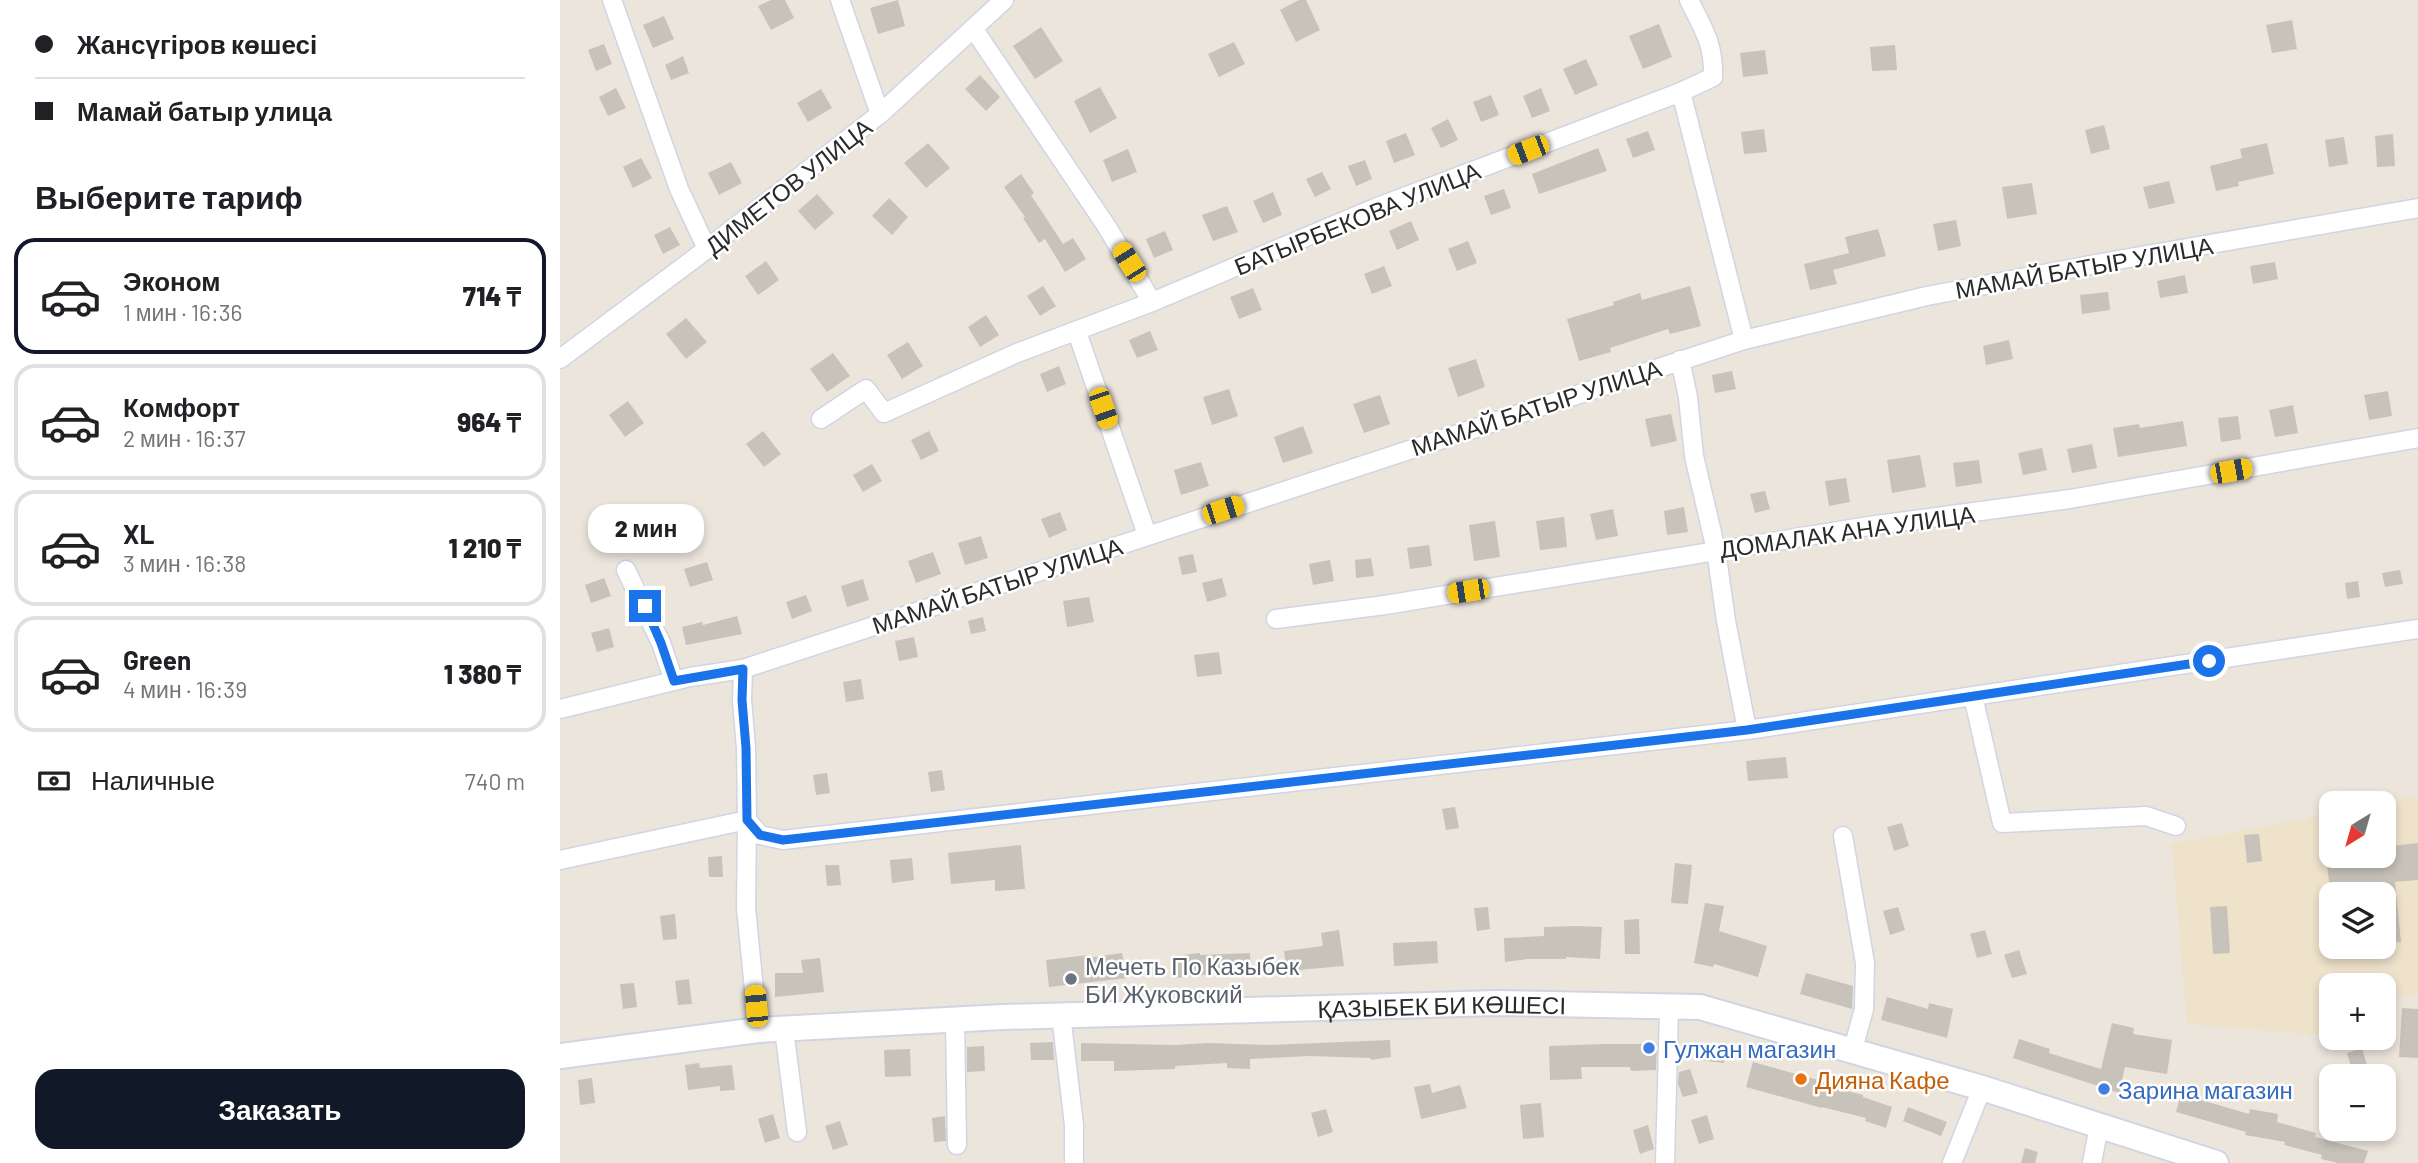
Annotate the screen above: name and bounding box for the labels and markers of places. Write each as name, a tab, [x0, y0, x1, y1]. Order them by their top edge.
place label: Мечеть По Казыбек БИ Жуковский	[1085, 951, 1300, 1008]
marker: Мечеть По Казыбек БИ Жуковский	[1063, 971, 1079, 987]
place label: Гулжан магазин	[1663, 1034, 1836, 1063]
marker: Гулжан магазин	[1641, 1040, 1657, 1056]
place label: Дияна Кафе	[1815, 1065, 1949, 1094]
marker: Дияна Кафе	[1793, 1071, 1809, 1087]
place label: Зарина магазин	[2118, 1075, 2293, 1104]
marker: Зарина магазин	[2096, 1081, 2112, 1097]

